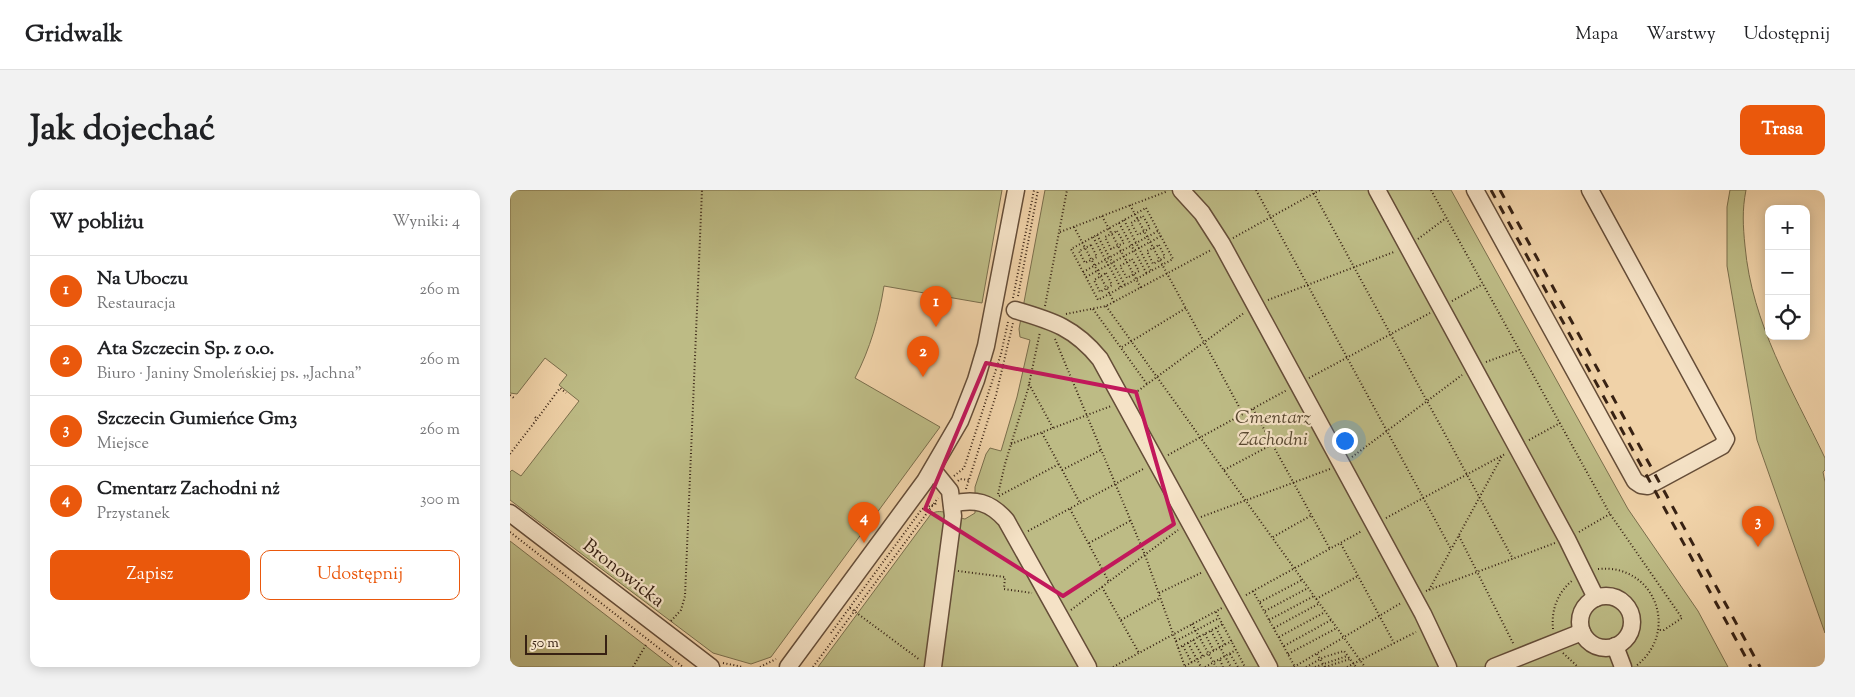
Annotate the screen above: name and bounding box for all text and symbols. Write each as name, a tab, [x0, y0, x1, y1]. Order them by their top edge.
text: Gridwalk	[25, 18, 123, 52]
text: Mapa	[1575, 22, 1618, 48]
text: Warstwy	[1646, 22, 1716, 48]
text: Udostępnij	[1744, 22, 1830, 48]
text: Jak dojechać	[30, 105, 215, 156]
button: Trasa	[1740, 105, 1825, 155]
map controls	[1765, 205, 1810, 340]
button: +	[1765, 205, 1810, 250]
text: W pobliżu	[50, 208, 144, 238]
text: Wyniki: 4	[392, 211, 460, 234]
button: −	[1765, 250, 1810, 295]
text: Na Uboczu	[97, 266, 188, 293]
text: 1	[63, 279, 69, 302]
text: 260 m	[419, 279, 460, 302]
pin: 1	[920, 286, 952, 327]
text: Restauracja	[97, 293, 176, 316]
button: locate	[1765, 295, 1810, 340]
text: Ata Szczecin Sp. z o.o.	[97, 336, 274, 363]
pin: 2	[907, 336, 939, 377]
text: 2	[62, 349, 70, 372]
text: 260 m	[419, 349, 460, 372]
text: Biuro · Janiny Smoleńskiej ps. „Jachna”	[97, 363, 362, 386]
park label: Cmentarz Zachodni	[1235, 405, 1311, 454]
text: Szczecin Gumieńce Gm3	[97, 406, 297, 433]
text: 3	[63, 419, 69, 442]
text: 260 m	[419, 419, 460, 442]
your location	[1332, 428, 1358, 454]
text: Miejsce	[97, 433, 149, 456]
text: Cmentarz Zachodni nż	[97, 476, 280, 503]
text: 4	[62, 489, 70, 512]
text: 300 m	[420, 489, 460, 512]
pin: 4	[848, 502, 880, 543]
text: Przystanek	[97, 503, 170, 526]
pin: 3	[1742, 506, 1774, 547]
street label: Bronowicka	[576, 533, 670, 615]
button: Zapisz	[50, 550, 250, 600]
button: Udostępnij	[260, 550, 460, 600]
scale bar	[525, 632, 608, 655]
text: 50 m	[532, 634, 559, 654]

